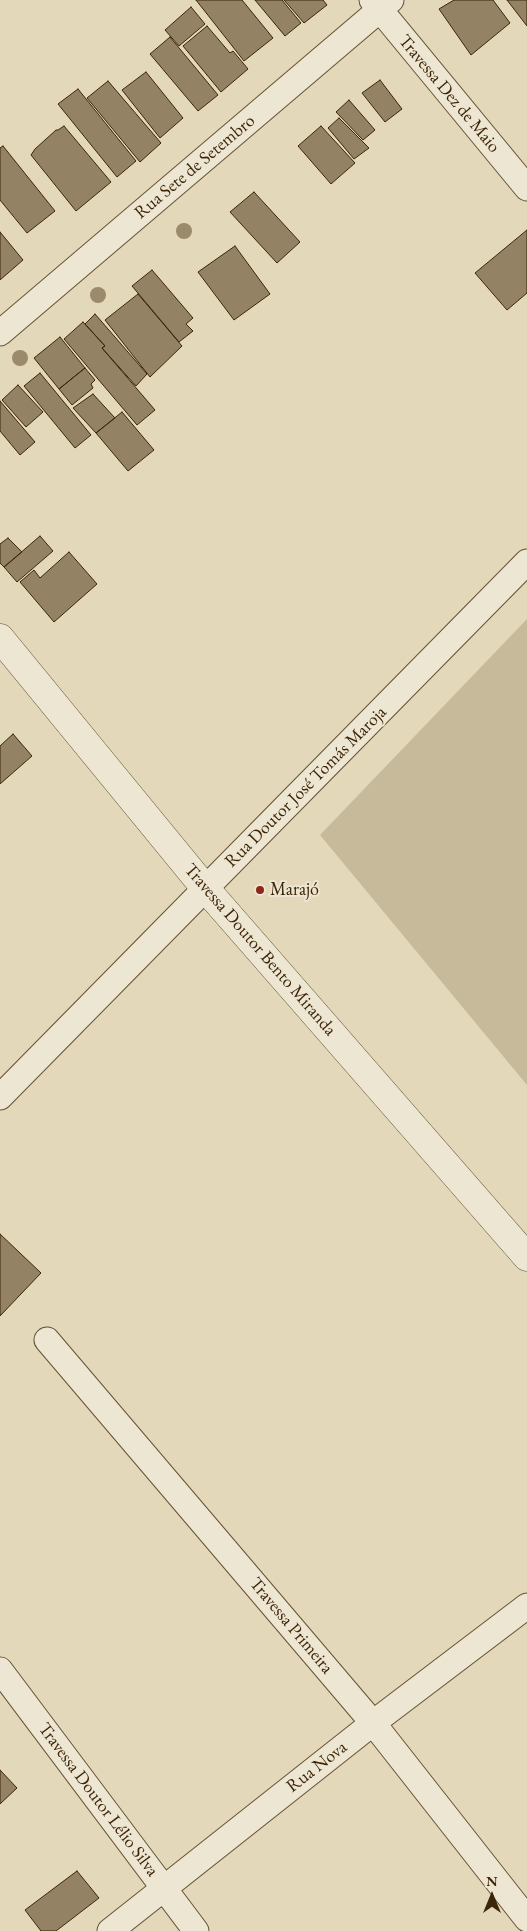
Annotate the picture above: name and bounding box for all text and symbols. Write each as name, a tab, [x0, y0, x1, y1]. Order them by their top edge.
street label: Travessa Dez de Maio	[393, 31, 505, 157]
street label: Rua Sete de Setembro	[130, 110, 260, 224]
street label: Rua Doutor José Tomás Maroja	[221, 702, 391, 872]
street label: Travessa Doutor Bento Miranda	[179, 860, 341, 1040]
place label: Marajó	[270, 879, 319, 901]
marker: Marajó	[254, 884, 266, 896]
street label: Travessa Primeira	[244, 1573, 338, 1679]
street label: Travessa Doutor Lélio Silva	[33, 1719, 163, 1881]
street label: Rua Nova	[282, 1737, 352, 1797]
north arrow	[467, 1871, 517, 1921]
text: N	[486, 1872, 498, 1890]

